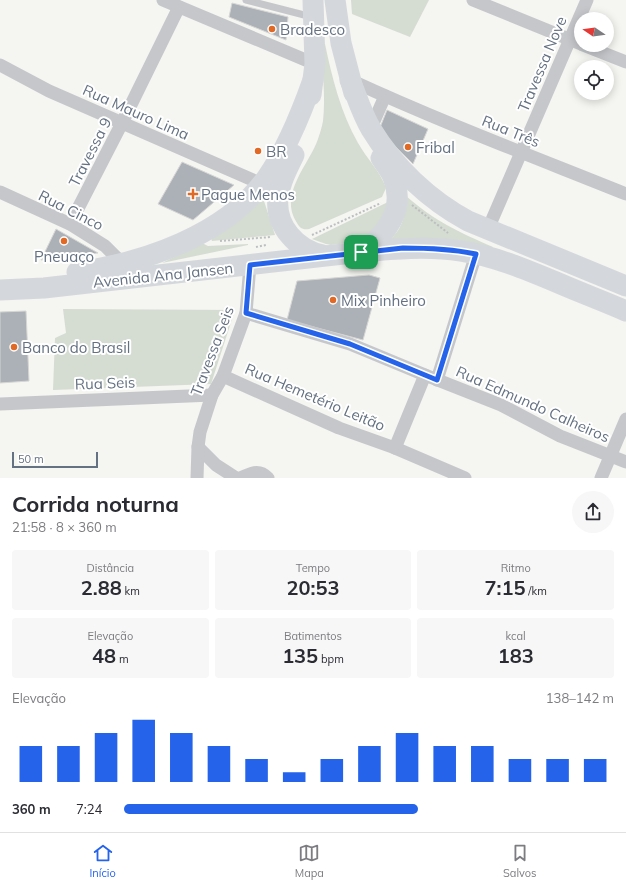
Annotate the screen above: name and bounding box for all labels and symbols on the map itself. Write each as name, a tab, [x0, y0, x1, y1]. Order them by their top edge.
north arrow	[574, 12, 614, 52]
street label: Travessa Nove	[513, 13, 571, 115]
place label: Bradesco	[280, 20, 345, 39]
marker: Bradesco	[267, 24, 277, 34]
street label: Rua Mauro Lima	[80, 80, 192, 144]
street label: Rua Três	[479, 111, 543, 151]
street label: Travessa 9	[65, 114, 115, 190]
place label: Fribal	[416, 138, 455, 157]
place label: BR	[266, 142, 287, 161]
marker: Fribal	[403, 142, 413, 152]
marker: BR	[253, 146, 263, 156]
place label: Pague Menos	[201, 185, 295, 204]
street label: Rua Cinco	[35, 186, 107, 234]
marker: Pague Menos	[188, 189, 198, 199]
pin	[344, 235, 378, 269]
marker: Pneuaço	[59, 236, 69, 246]
place label: Pneuaço	[34, 247, 94, 266]
street label: Avenida Ana Jansen	[92, 258, 234, 292]
place label: Mix Pinheiro	[341, 291, 426, 310]
marker: Mix Pinheiro	[328, 295, 338, 305]
street label: Travessa Seis	[186, 303, 238, 399]
place label: Banco do Brasil	[22, 338, 130, 357]
marker: Banco do Brasil	[9, 342, 19, 352]
street label: Rua Hemetério Leitão	[242, 359, 388, 435]
street label: Rua Edmundo Calheiros	[453, 362, 613, 446]
street label: Rua Seis	[74, 372, 136, 394]
scale bar	[12, 450, 98, 469]

